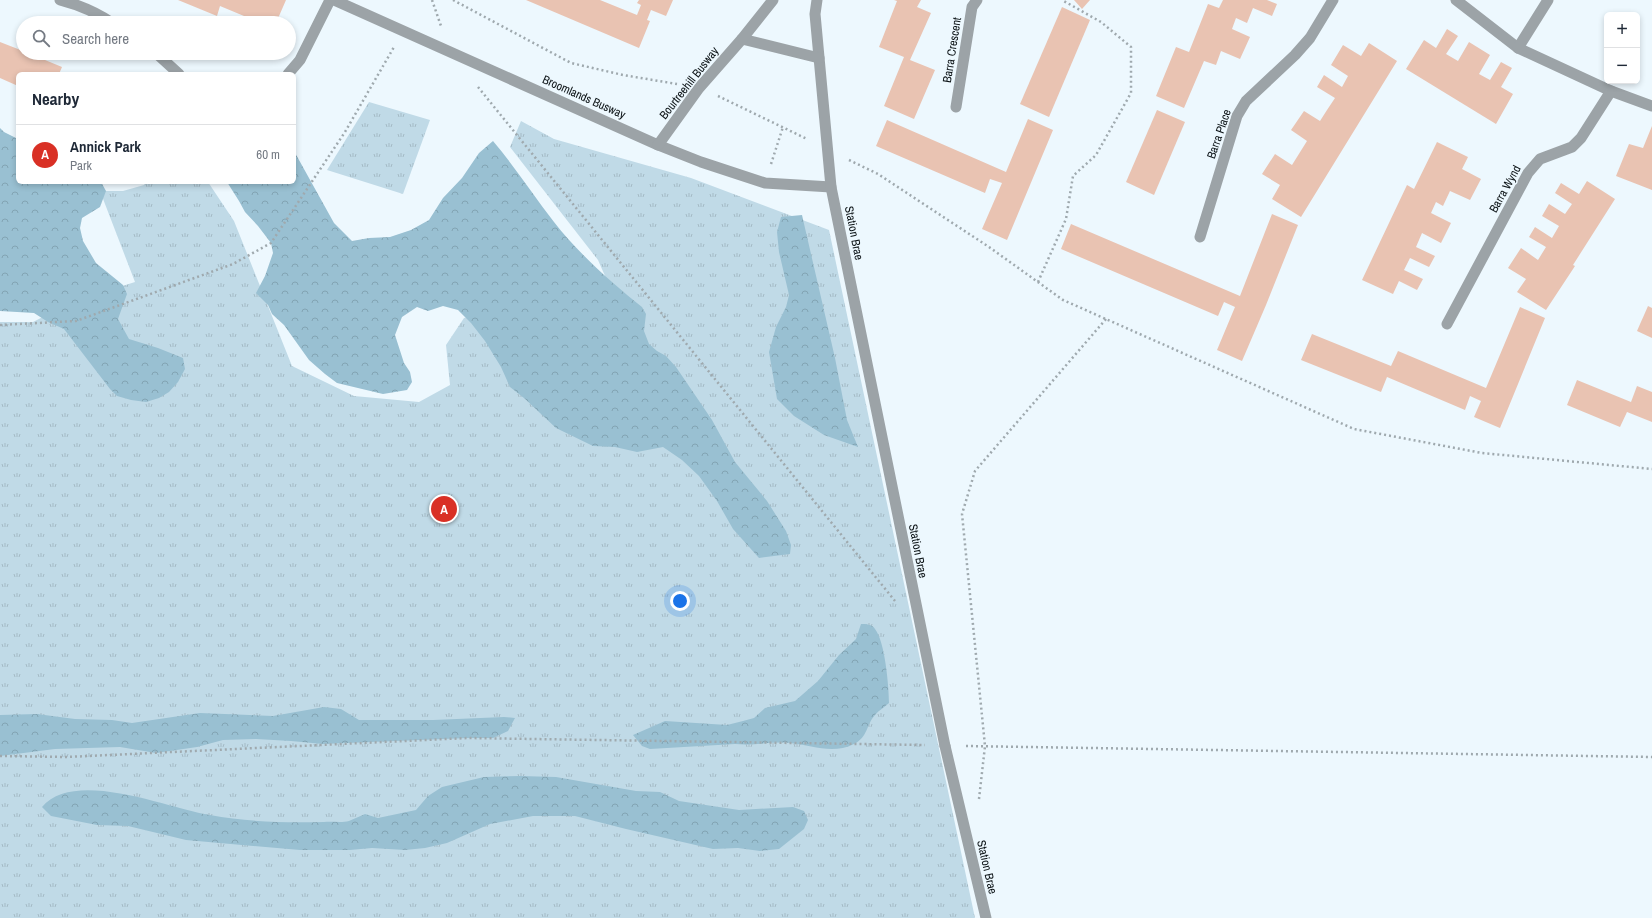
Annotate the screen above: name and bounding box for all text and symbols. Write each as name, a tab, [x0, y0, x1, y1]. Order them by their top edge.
map controls	[1604, 12, 1640, 84]
button: +	[1604, 12, 1640, 48]
search box	[16, 16, 296, 60]
street label: Barra Crescent	[939, 16, 965, 84]
icon: search	[30, 27, 52, 49]
text: Search here	[62, 28, 129, 49]
street label: Bourtreehill Busway	[656, 44, 722, 122]
button: −	[1604, 48, 1640, 84]
street label: Broomlands Busway	[540, 71, 628, 123]
text: Nearby	[32, 87, 79, 110]
street label: Barra Place	[1203, 107, 1235, 161]
text: Annick Park	[70, 136, 141, 157]
text: A	[41, 146, 49, 163]
text: 60 m	[256, 146, 280, 163]
text: Park	[70, 157, 92, 174]
street label: Barra Wynd	[1485, 162, 1525, 216]
street label: Station Brae	[841, 205, 867, 261]
pin: A	[431, 494, 457, 524]
street label: Station Brae	[905, 523, 931, 579]
your location	[670, 591, 690, 611]
street label: Station Brae	[973, 839, 1001, 895]

